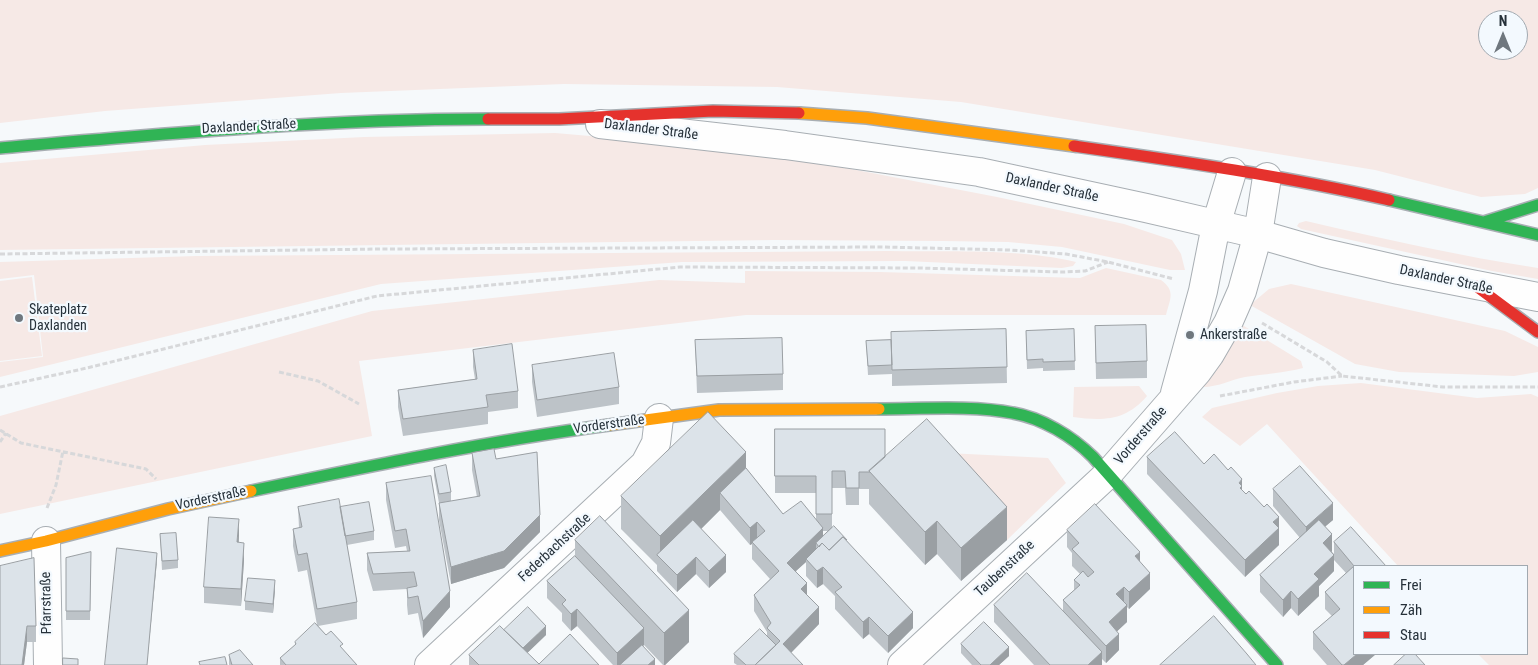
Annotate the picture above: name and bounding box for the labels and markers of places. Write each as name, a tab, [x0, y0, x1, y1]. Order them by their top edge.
place label: Skateplatz Daxlanden	[29, 302, 87, 334]
marker: Skateplatz Daxlanden	[13, 312, 25, 324]
place label: Ankerstraße	[1200, 327, 1267, 343]
marker: Ankerstraße	[1184, 329, 1196, 341]

